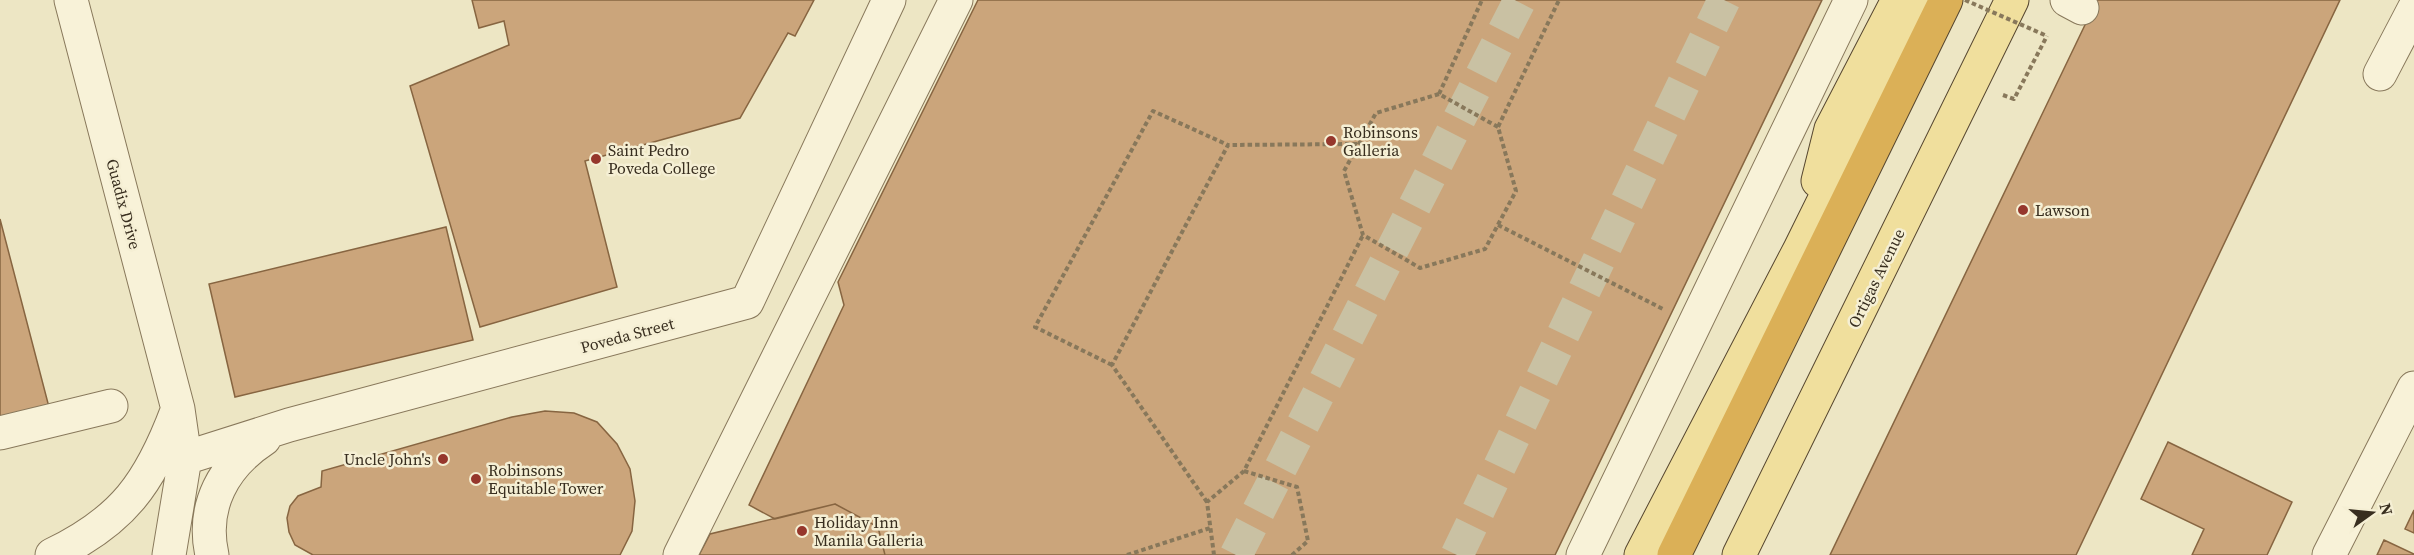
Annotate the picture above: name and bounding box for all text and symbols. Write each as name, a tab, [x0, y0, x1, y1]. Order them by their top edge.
place label: Robinsons Galleria	[1343, 121, 1418, 161]
marker: Robinsons Galleria	[1324, 134, 1338, 148]
place label: Saint Pedro Poveda College	[608, 139, 715, 179]
marker: Saint Pedro Poveda College	[589, 152, 603, 166]
street label: Guadix Drive	[101, 156, 147, 252]
place label: Lawson	[2035, 199, 2090, 221]
marker: Lawson	[2016, 203, 2030, 217]
street label: Ortigas Avenue	[1843, 225, 1909, 331]
street label: Poveda Street	[578, 312, 677, 358]
place label: Uncle John's	[344, 448, 431, 470]
marker: Uncle John's	[436, 452, 450, 466]
place label: Robinsons Equitable Tower	[488, 459, 604, 499]
marker: Robinsons Equitable Tower	[469, 472, 483, 486]
north arrow	[2342, 483, 2402, 543]
text: N	[2374, 501, 2399, 518]
place label: Holiday Inn Manila Galleria	[814, 511, 924, 551]
marker: Holiday Inn Manila Galleria	[795, 524, 809, 538]

